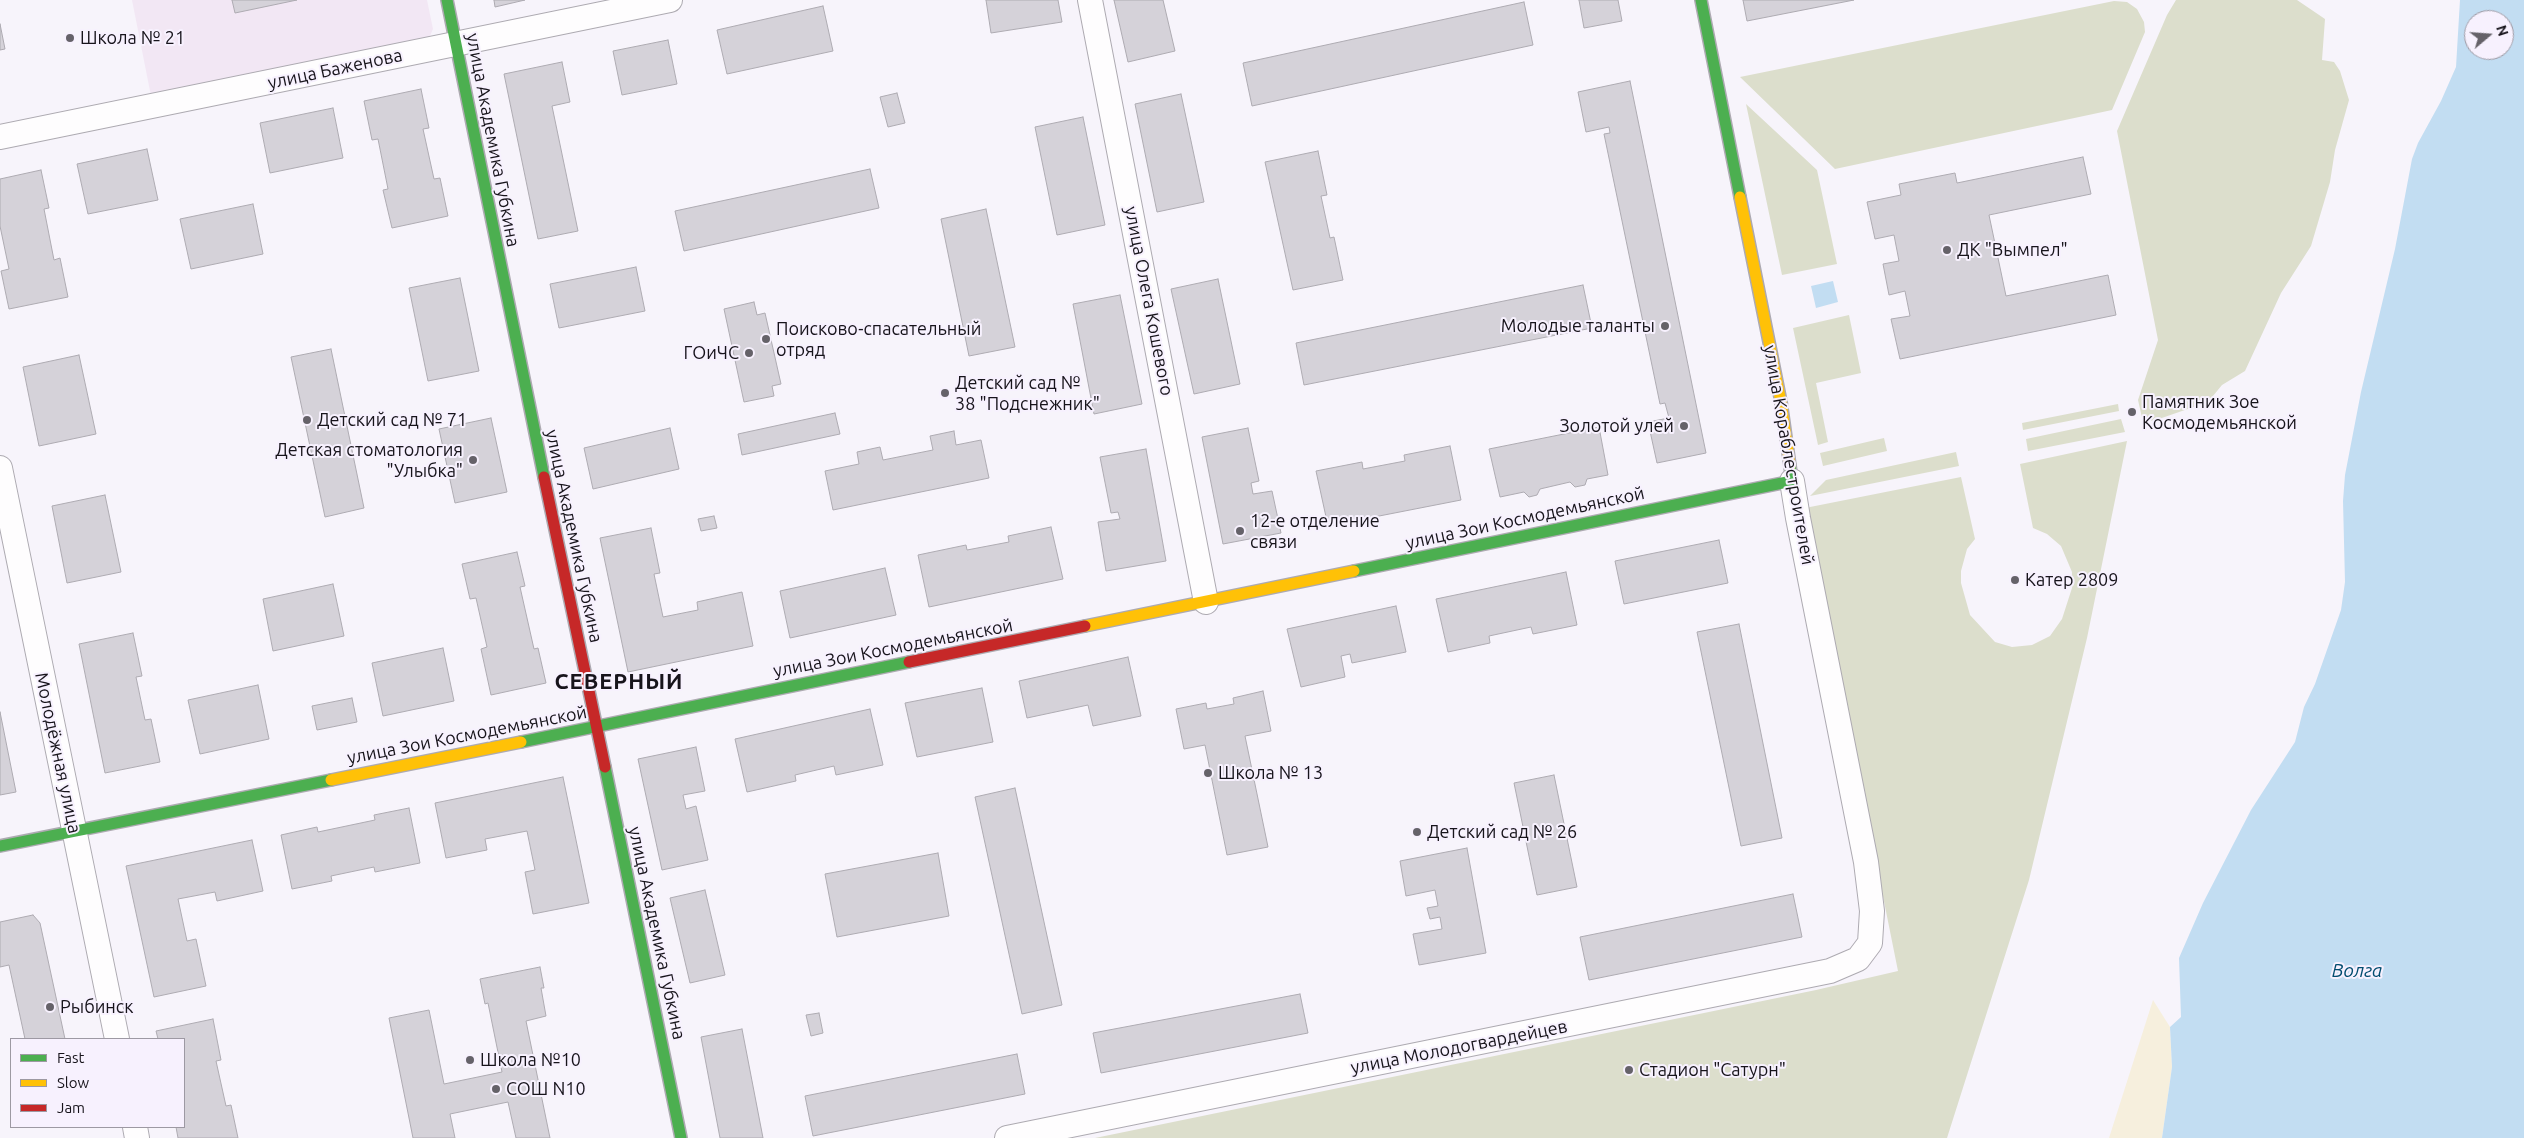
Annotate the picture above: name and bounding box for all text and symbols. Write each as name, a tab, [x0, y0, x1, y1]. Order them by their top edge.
north arrow	[2464, 10, 2514, 60]
text: N	[2493, 23, 2512, 38]
place label: Школа № 21	[80, 27, 185, 49]
street label: улица Академика Губкина	[462, 31, 524, 249]
marker: Школа № 21	[64, 32, 76, 44]
street label: улица Баженова	[266, 44, 404, 94]
street label: улица Олега Кошевого	[1120, 205, 1178, 397]
place label: ДК "Вымпел"	[1957, 239, 2068, 261]
marker: ДК "Вымпел"	[1941, 244, 1953, 256]
place label: Молодые таланты	[1501, 315, 1655, 337]
place label: Поисково-спасательный отряд	[776, 318, 981, 360]
marker: Молодые таланты	[1659, 320, 1671, 332]
marker: Поисково-спасательный отряд	[760, 333, 772, 345]
place label: ГОиЧС	[684, 342, 739, 364]
street label: улица Кораблестроителей	[1759, 343, 1819, 567]
marker: ГОиЧС	[743, 347, 755, 359]
place label: Детский сад № 38 "Подснежник"	[955, 372, 1100, 414]
marker: Детский сад № 38 "Подснежник"	[939, 387, 951, 399]
place label: Памятник Зое Космодемьянской	[2142, 391, 2297, 434]
marker: Памятник Зое Космодемьянской	[2126, 406, 2138, 418]
place label: Детский сад № 71	[317, 409, 467, 431]
marker: Детский сад № 71	[301, 414, 313, 426]
place label: Золотой улей	[1560, 415, 1674, 437]
marker: Золотой улей	[1678, 420, 1690, 432]
street label: улица Академика Губкина	[541, 427, 607, 645]
place label: Детская стоматология "Улыбка"	[275, 439, 463, 482]
marker: Детская стоматология "Улыбка"	[467, 454, 479, 466]
street label: улица Зои Космодемьянской	[1404, 482, 1646, 554]
place label: 12-е отделение связи	[1250, 510, 1380, 552]
marker: 12-е отделение связи	[1234, 525, 1246, 537]
place label: Катер 2809	[2025, 569, 2118, 591]
marker: Катер 2809	[2009, 574, 2021, 586]
street label: улица Зои Космодемьянской	[771, 614, 1015, 682]
district label: СЕВЕРНЫЙ	[554, 669, 684, 695]
street label: Молодёжная улица	[30, 671, 86, 835]
street label: улица Зои Космодемьянской	[345, 701, 589, 769]
place label: Школа № 13	[1218, 762, 1323, 784]
marker: Школа № 13	[1202, 767, 1214, 779]
place label: Детский сад № 26	[1427, 821, 1577, 843]
street label: улица Академика Губкина	[624, 824, 690, 1042]
marker: Детский сад № 26	[1411, 826, 1423, 838]
water label: Волга	[2332, 960, 2382, 982]
place label: Рыбинск	[60, 996, 133, 1018]
marker: Рыбинск	[44, 1001, 56, 1013]
street label: улица Молодогвардейцев	[1349, 1015, 1569, 1079]
legend	[10, 1038, 185, 1128]
text: Fast	[57, 1049, 84, 1066]
place label: Школа №10	[480, 1049, 581, 1071]
marker: Школа №10	[464, 1054, 476, 1066]
place label: Стадион "Сатурн"	[1639, 1059, 1786, 1081]
marker: Стадион "Сатурн"	[1623, 1064, 1635, 1076]
text: Slow	[57, 1074, 89, 1091]
place label: СОШ N10	[506, 1078, 586, 1100]
marker: СОШ N10	[490, 1083, 502, 1095]
text: Jam	[57, 1099, 85, 1116]

